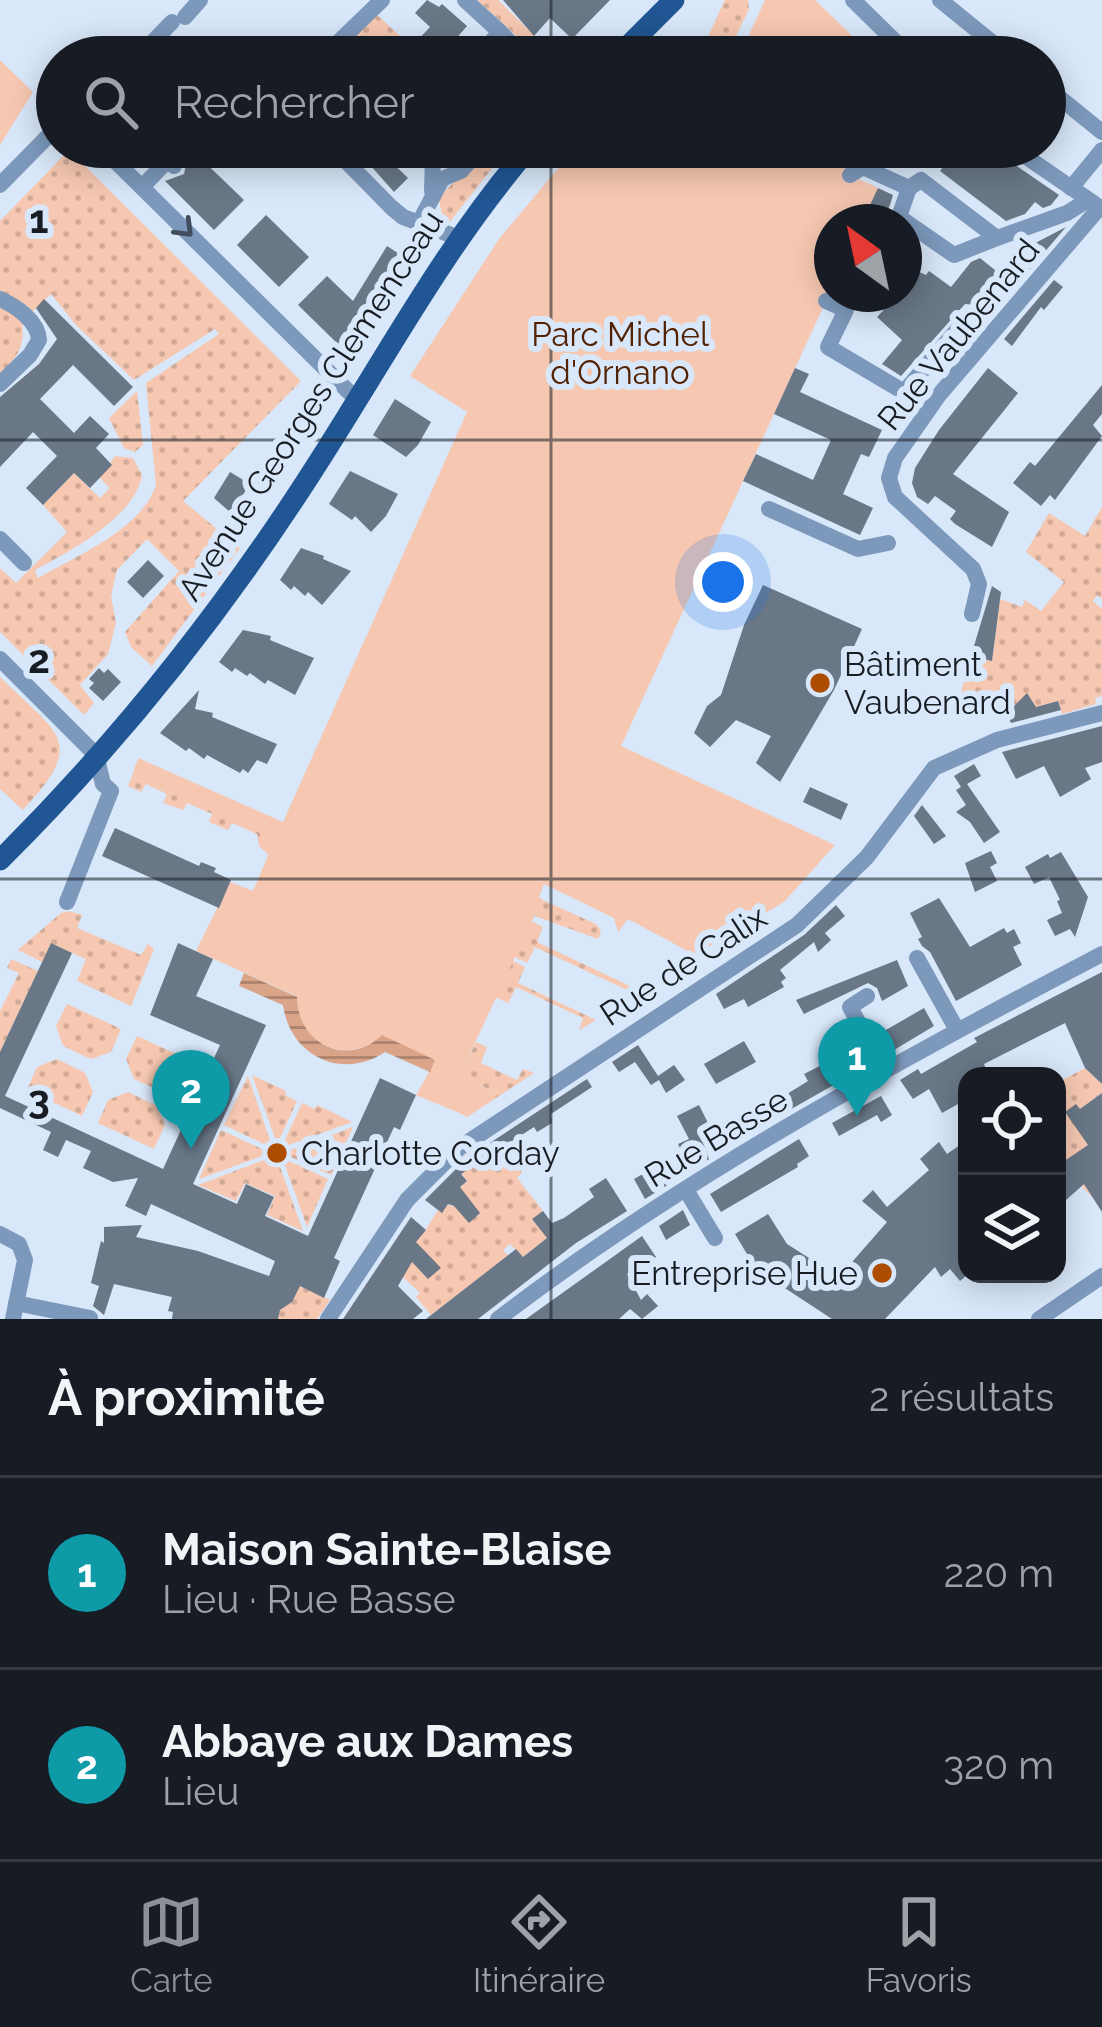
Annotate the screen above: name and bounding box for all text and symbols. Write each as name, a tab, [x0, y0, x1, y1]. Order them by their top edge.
search box	[36, 36, 1066, 168]
icon: search	[78, 69, 144, 135]
text: Rechercher	[174, 76, 415, 129]
text: 1	[29, 196, 49, 242]
street label: Avenue Georges Clemenceau	[170, 203, 451, 607]
north arrow	[814, 204, 922, 312]
one-way arrow	[170, 215, 192, 237]
street label: Rue Vaubenard	[869, 231, 1047, 438]
park label: Parc Michel d'Ornano	[531, 315, 710, 392]
your location	[693, 552, 753, 612]
text: 2	[28, 636, 50, 682]
place label: Bâtiment Vaubenard	[844, 645, 1011, 722]
marker: Bâtiment Vaubenard	[807, 670, 833, 696]
street label: Rue de Calix	[593, 897, 774, 1034]
pin: 1	[818, 1017, 896, 1116]
pin: 2	[152, 1050, 230, 1149]
map controls	[958, 1067, 1066, 1283]
button: locate	[958, 1067, 1066, 1175]
text: 3	[28, 1076, 50, 1122]
street label: Rue Basse	[638, 1080, 795, 1195]
place label: Charlotte Corday	[301, 1134, 560, 1173]
marker: Charlotte Corday	[264, 1140, 290, 1166]
button: layers	[958, 1175, 1066, 1283]
place label: Entreprise Hue	[631, 1254, 858, 1293]
marker: Entreprise Hue	[869, 1260, 895, 1286]
text: À proximité	[48, 1367, 325, 1427]
text: 2 résultats	[869, 1374, 1054, 1420]
text: Maison Sainte-Blaise	[162, 1523, 611, 1576]
text: 1	[77, 1550, 97, 1596]
text: 220 m	[944, 1550, 1054, 1596]
text: Lieu · Rue Basse	[162, 1576, 456, 1622]
text: Abbaye aux Dames	[162, 1715, 573, 1768]
text: 2	[76, 1742, 98, 1788]
text: 320 m	[943, 1742, 1054, 1788]
text: Lieu	[162, 1768, 239, 1814]
tab: Carte	[130, 1889, 213, 2000]
tab: Itinéraire	[473, 1889, 605, 2000]
tab: Favoris	[866, 1889, 972, 2000]

